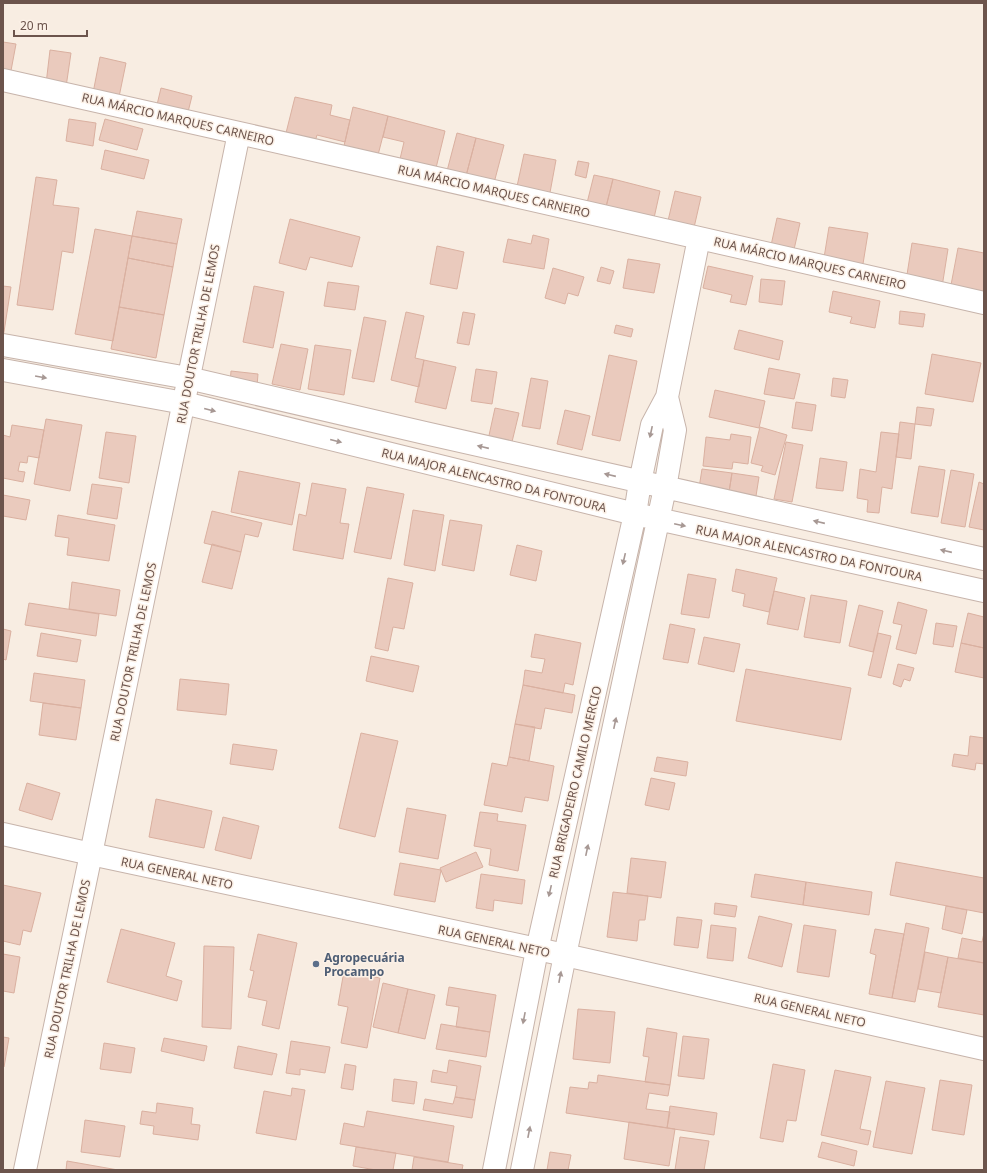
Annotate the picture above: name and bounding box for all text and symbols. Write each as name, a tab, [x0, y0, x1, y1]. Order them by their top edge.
scale bar	[14, 12, 87, 38]
text: 20 m	[20, 17, 48, 34]
street label: RUA MÁRCIO MARQUES CARNEIRO	[80, 89, 276, 149]
street label: RUA MÁRCIO MARQUES CARNEIRO	[396, 161, 592, 221]
street label: RUA MÁRCIO MARQUES CARNEIRO	[712, 233, 908, 293]
street label: RUA DOUTOR TRILHA DE LEMOS	[172, 242, 224, 425]
one-way arrow	[35, 374, 47, 380]
one-way arrow	[204, 407, 216, 413]
one-way arrow	[647, 426, 653, 438]
one-way arrow	[330, 438, 343, 444]
one-way arrow	[477, 443, 490, 449]
street label: RUA MAJOR ALENCASTRO DA FONTOURA	[380, 444, 609, 516]
one-way arrow	[604, 472, 616, 478]
one-way arrow	[813, 519, 825, 525]
street label: RUA MAJOR ALENCASTRO DA FONTOURA	[694, 521, 924, 585]
one-way arrow	[674, 522, 686, 528]
one-way arrow	[940, 547, 952, 553]
one-way arrow	[621, 553, 627, 565]
street label: RUA DOUTOR TRILHA DE LEMOS	[106, 560, 160, 743]
street label: RUA BRIGADEIRO CAMILO MERCIO	[545, 684, 605, 880]
one-way arrow	[612, 716, 618, 729]
one-way arrow	[585, 843, 591, 856]
street label: RUA GENERAL NETO	[119, 853, 235, 893]
street label: RUA DOUTOR TRILHA DE LEMOS	[40, 877, 94, 1060]
one-way arrow	[547, 885, 553, 897]
street label: RUA GENERAL NETO	[436, 921, 552, 961]
place label: Agropecuária Procampo	[324, 949, 405, 980]
marker: Agropecuária Procampo	[311, 959, 321, 969]
one-way arrow	[558, 971, 564, 983]
street label: RUA GENERAL NETO	[752, 989, 868, 1031]
one-way arrow	[520, 1012, 526, 1024]
one-way arrow	[527, 1126, 533, 1138]

